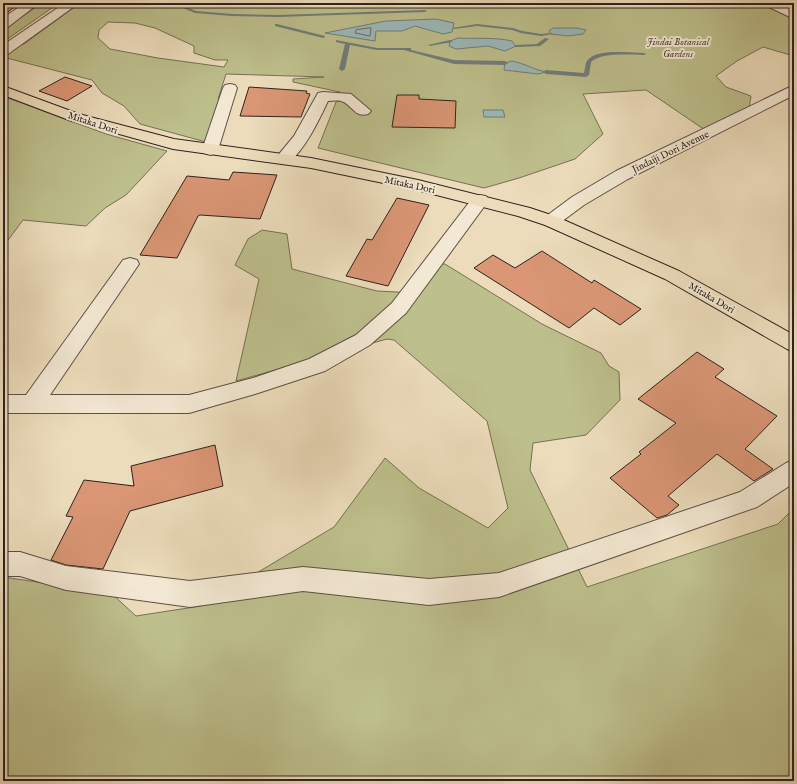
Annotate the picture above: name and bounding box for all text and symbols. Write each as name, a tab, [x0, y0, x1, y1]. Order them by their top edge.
park label: Jindai Botanical Gardens	[647, 36, 711, 61]
street label: Mitaka Dori	[66, 109, 119, 138]
street label: Jindaiji Dori Avenue	[629, 128, 712, 177]
street label: Mitaka Dori	[383, 174, 436, 197]
street label: Mitaka Dori	[686, 280, 737, 317]

